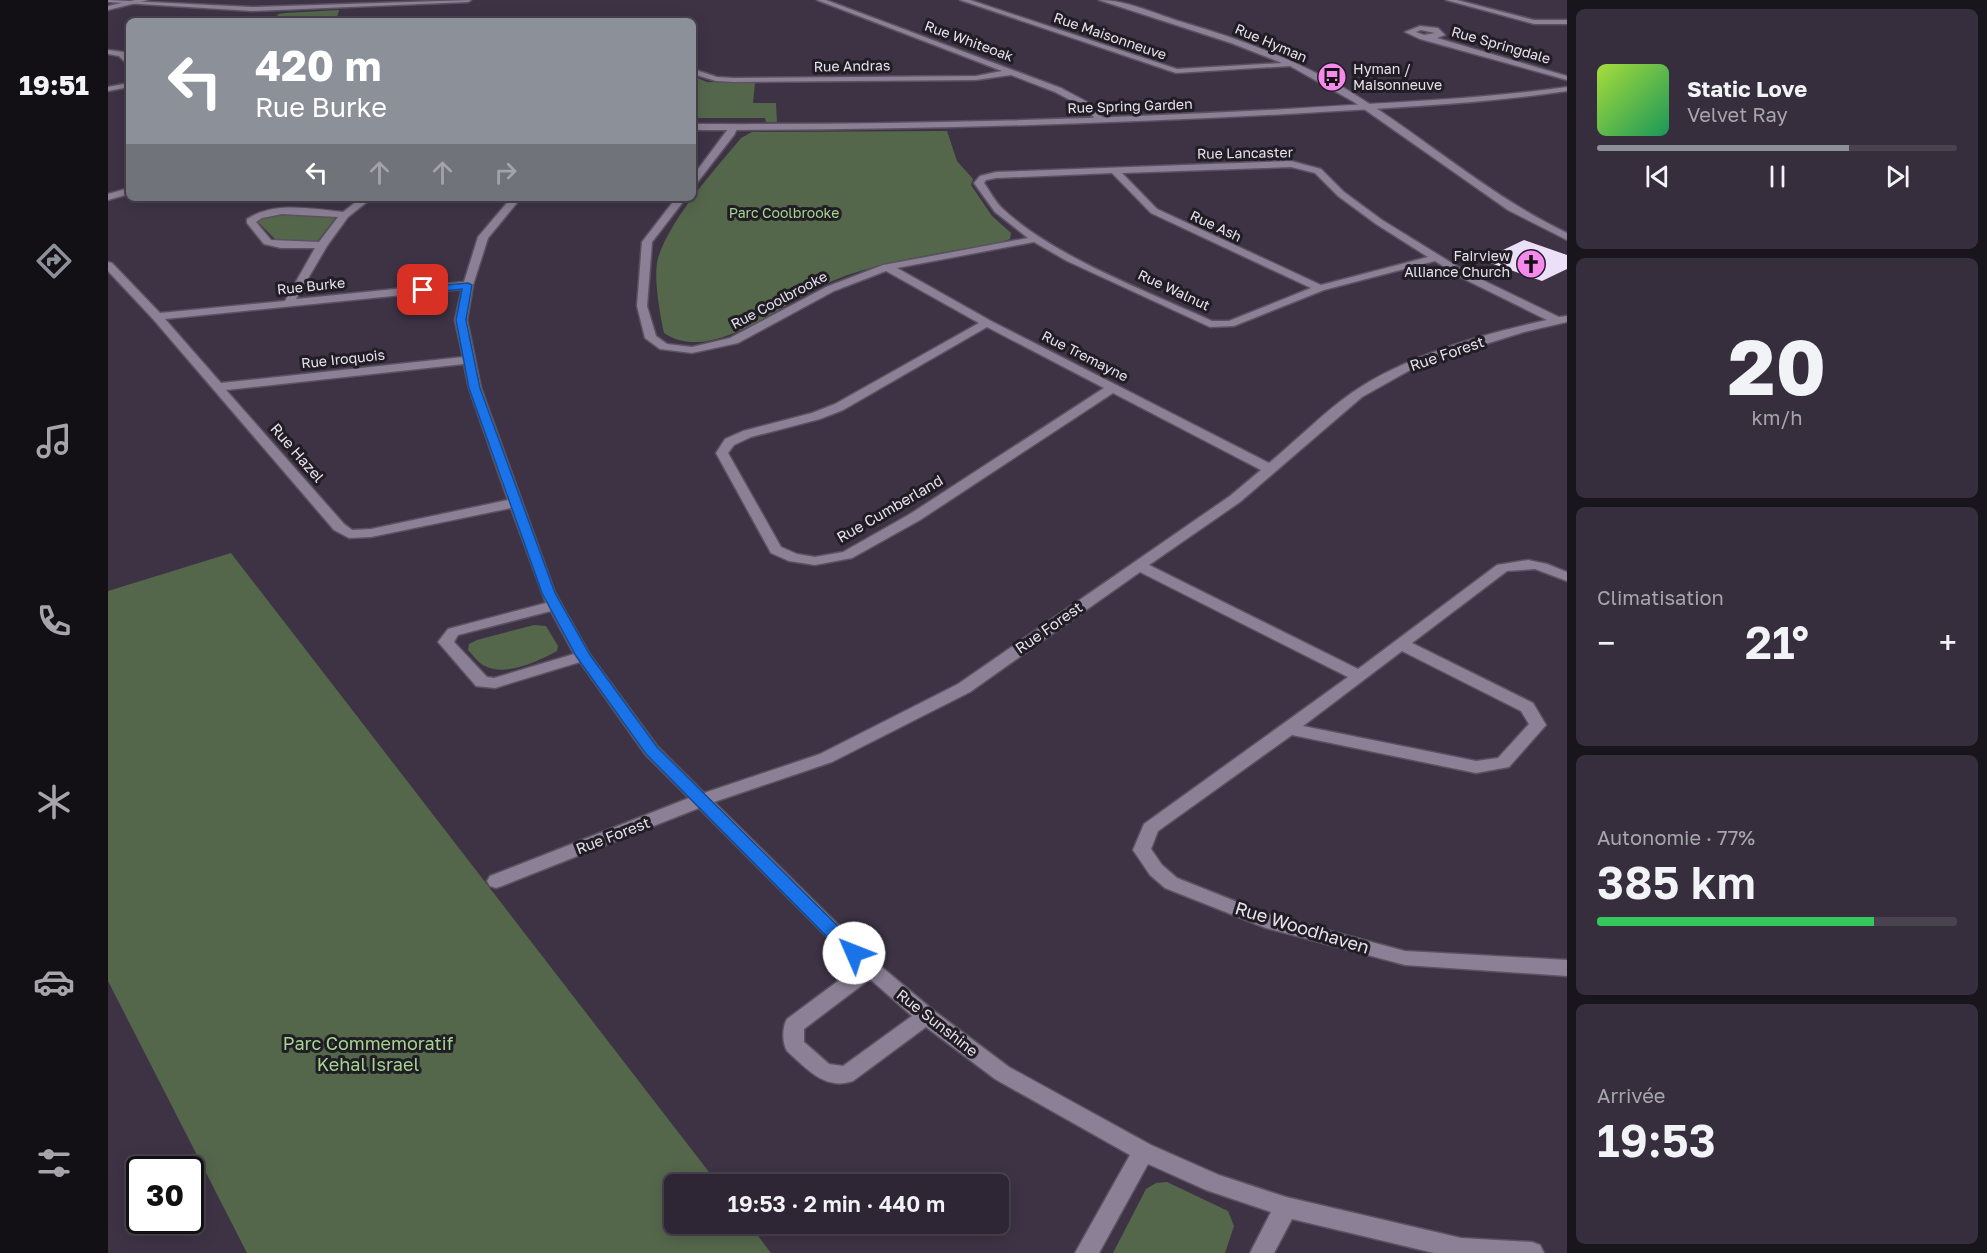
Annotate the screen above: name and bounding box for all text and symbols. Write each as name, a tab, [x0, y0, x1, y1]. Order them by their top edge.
street label: Rue Maisonneuve	[1051, 8, 1169, 63]
street label: Rue Whiteoak	[923, 17, 1016, 64]
street label: Rue Hyman	[1233, 20, 1310, 65]
street label: Rue Springdale	[1450, 22, 1553, 67]
text: 420 m	[255, 40, 381, 90]
icon: left	[156, 42, 234, 120]
street label: Rue Andras	[814, 56, 890, 75]
place label: Hyman / Maisonneuve	[1353, 60, 1442, 93]
bus stop icon: Hyman / Maisonneuve	[1316, 61, 1348, 93]
text: 19:51	[19, 69, 89, 101]
text: Static Love	[1687, 75, 1807, 102]
text: Rue Burke	[255, 91, 387, 123]
street label: Rue Spring Garden	[1067, 95, 1193, 116]
text: Velvet Ray	[1687, 102, 1788, 126]
street label: Rue Lancaster	[1197, 143, 1294, 162]
icon: left	[300, 156, 333, 189]
icon: ahead	[363, 156, 396, 189]
icon: ahead	[426, 156, 459, 189]
icon: right	[489, 156, 522, 189]
icon: previous	[1641, 160, 1674, 193]
icon: pause	[1761, 160, 1794, 193]
icon: next	[1881, 160, 1914, 193]
park label: Parc Coolbrooke	[729, 204, 839, 221]
street label: Rue Ash	[1188, 206, 1245, 245]
icon: directions	[33, 240, 75, 282]
place label: Fairview Alliance Church	[1404, 247, 1510, 280]
church icon: Fairview Alliance Church	[1515, 248, 1547, 280]
pin	[397, 264, 448, 315]
street label: Rue Walnut	[1136, 266, 1213, 314]
street label: Rue Coolbrooke	[728, 267, 830, 332]
street label: Rue Burke	[276, 273, 346, 298]
icon: arrive	[406, 273, 439, 306]
text: 20	[1728, 319, 1826, 412]
street label: Rue Tremayne	[1039, 326, 1131, 385]
street label: Rue Forest	[1407, 332, 1486, 374]
street label: Rue Iroquois	[300, 346, 386, 371]
text: km/h	[1752, 405, 1802, 429]
street label: Rue Hazel	[267, 419, 328, 486]
icon: music	[33, 420, 75, 462]
street label: Rue Cumberland	[833, 470, 946, 546]
text: Climatisation	[1597, 585, 1724, 609]
street label: Rue Forest	[1011, 598, 1085, 657]
icon: phone	[33, 600, 75, 642]
text: 21°	[1745, 615, 1809, 669]
text: −	[1597, 623, 1615, 662]
text: +	[1939, 623, 1957, 662]
icon: climate	[33, 781, 75, 823]
street label: Rue Forest	[573, 813, 652, 857]
text: Autonomie · 77%	[1597, 825, 1755, 849]
text: 385 km	[1597, 855, 1756, 909]
street label: Rue Woodhaven	[1233, 896, 1372, 958]
position arrow	[822, 921, 886, 985]
icon: car	[33, 961, 75, 1003]
street label: Rue Sunshine	[893, 985, 982, 1060]
park label: Parc Commemoratif Kehal Israel	[283, 1032, 454, 1075]
text: Arrivée	[1597, 1083, 1665, 1107]
text: 19:53	[1597, 1113, 1716, 1167]
icon: filters	[33, 1142, 75, 1184]
speed limit sign: 30	[126, 1156, 204, 1234]
text: 19:53 · 2 min · 440 m	[728, 1190, 945, 1217]

